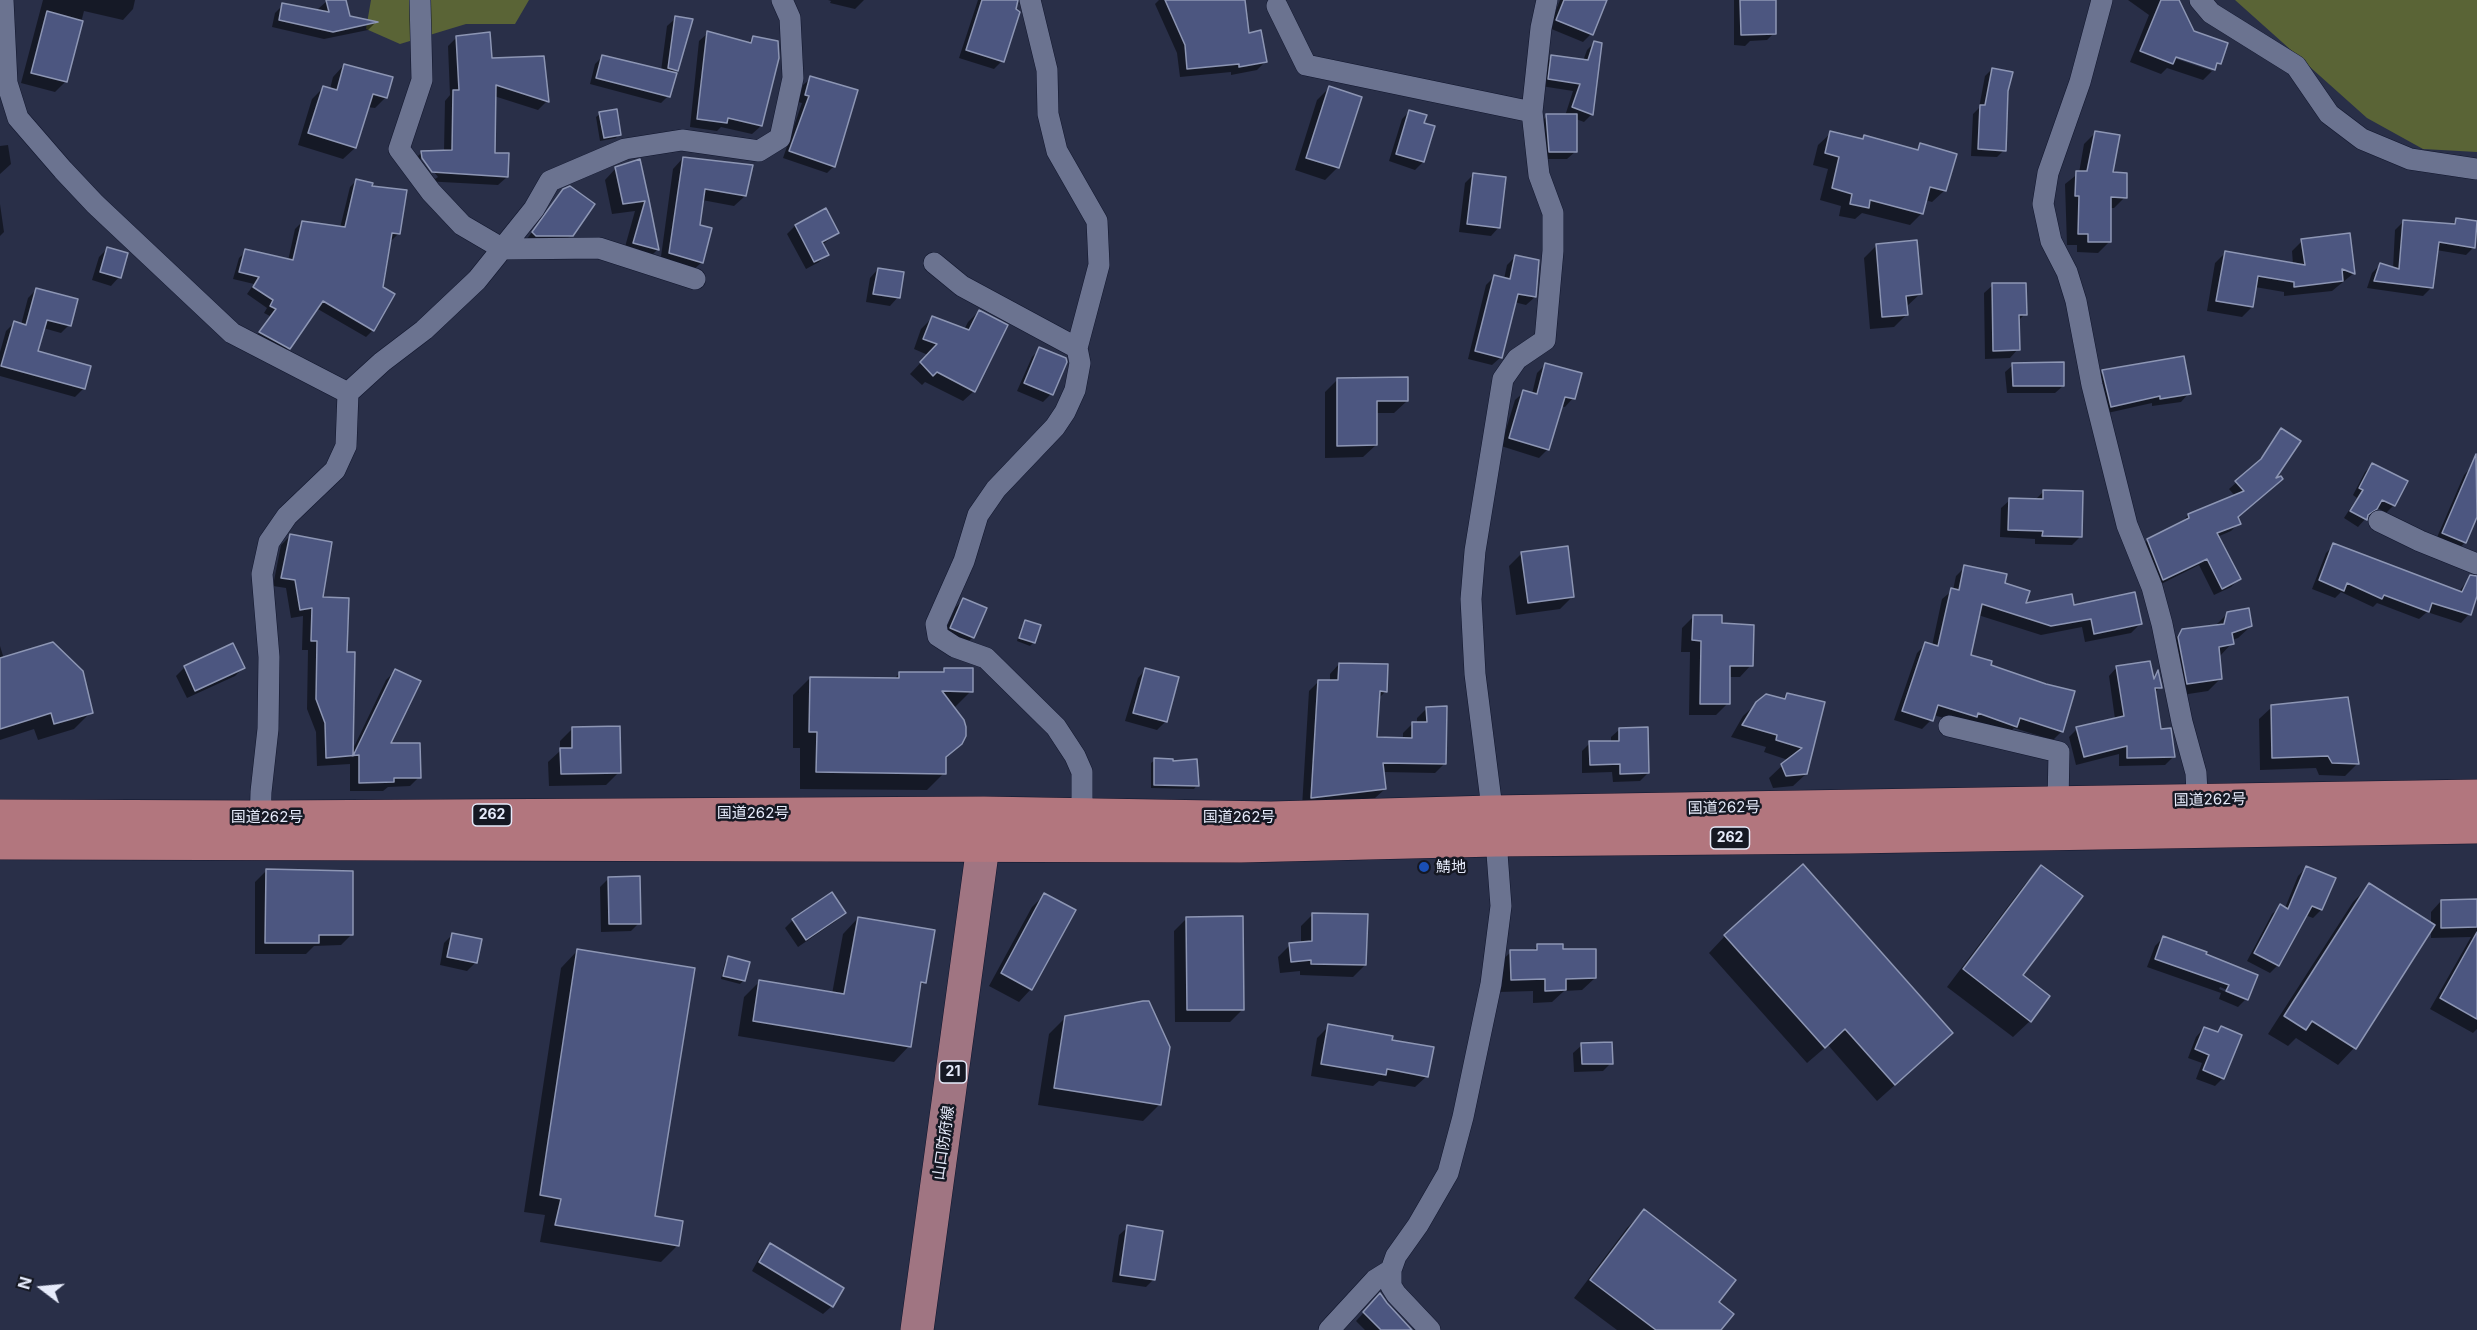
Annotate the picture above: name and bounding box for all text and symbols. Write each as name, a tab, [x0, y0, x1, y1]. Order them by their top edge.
street label: 国道262号	[2174, 790, 2246, 810]
street label: 国道262号	[1688, 798, 1760, 818]
road number: 262	[472, 804, 512, 826]
street label: 国道262号	[717, 804, 789, 822]
street label: 国道262号	[231, 808, 303, 826]
street label: 国道262号	[1203, 808, 1275, 826]
road number: 262	[1710, 827, 1750, 849]
place label: 鯖地	[1436, 858, 1466, 876]
marker: 鯖地	[1417, 860, 1431, 874]
road number: 21	[940, 1061, 966, 1083]
street label: 山口防府線	[930, 1105, 958, 1181]
north arrow	[12, 1258, 72, 1318]
text: N	[13, 1274, 36, 1292]

